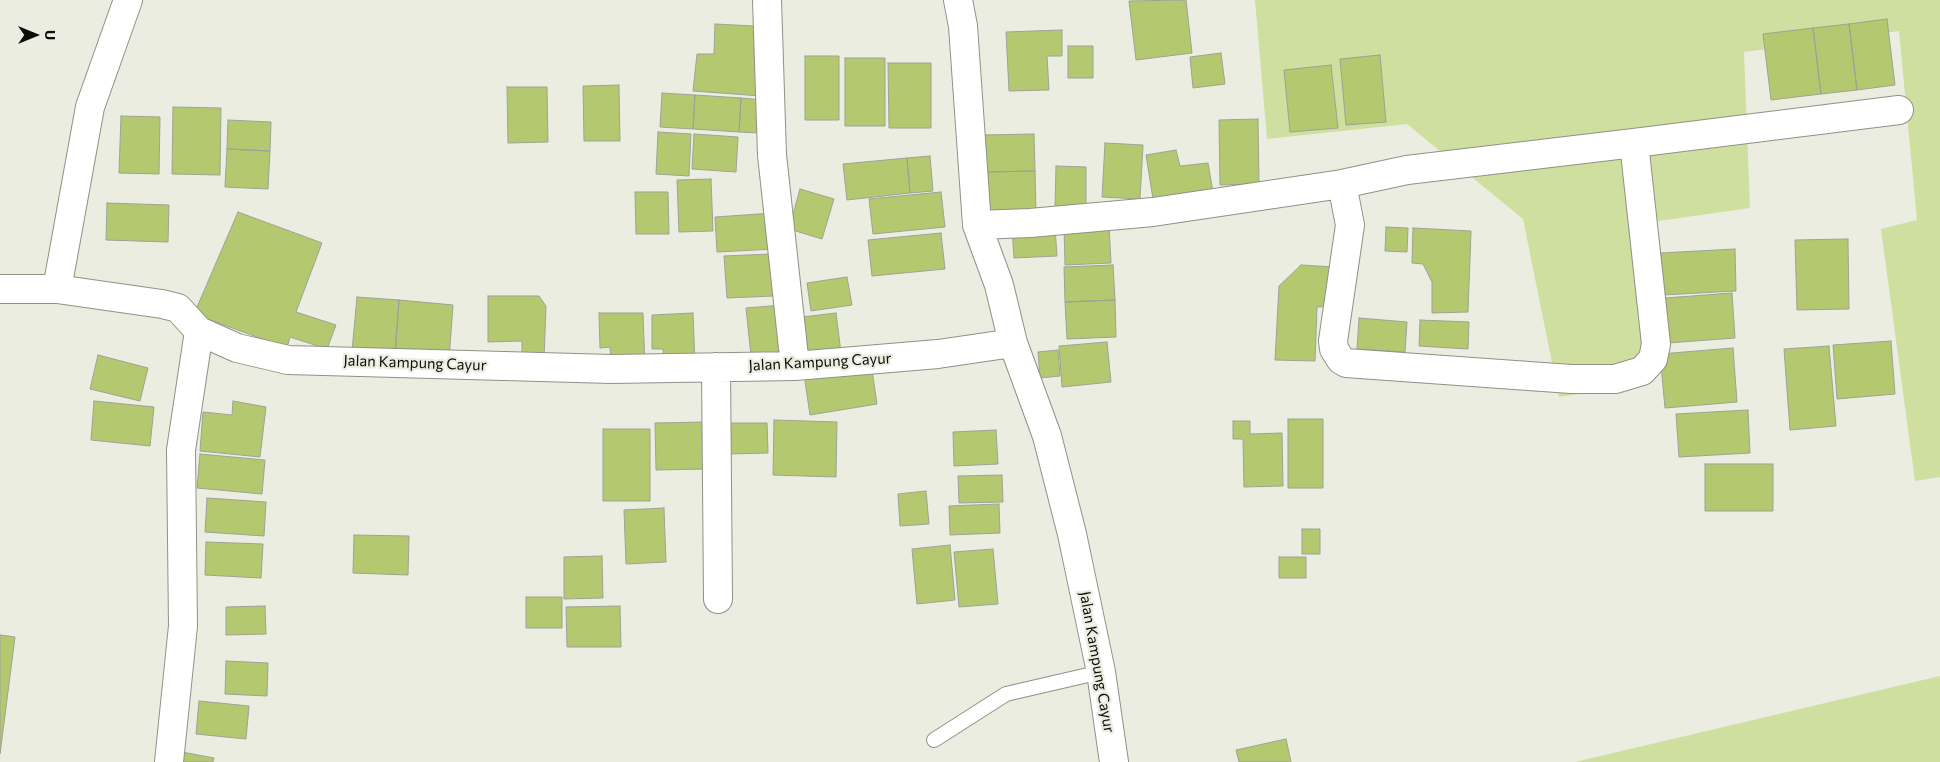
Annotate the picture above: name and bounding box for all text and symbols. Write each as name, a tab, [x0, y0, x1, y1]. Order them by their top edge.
north arrow	[10, 10, 60, 60]
text: U	[42, 30, 59, 40]
street label: Jalan Kampung Cayur	[748, 349, 892, 375]
street label: Jalan Kampung Cayur	[343, 352, 487, 374]
street label: Jalan Kampung Cayur	[1076, 590, 1118, 734]

